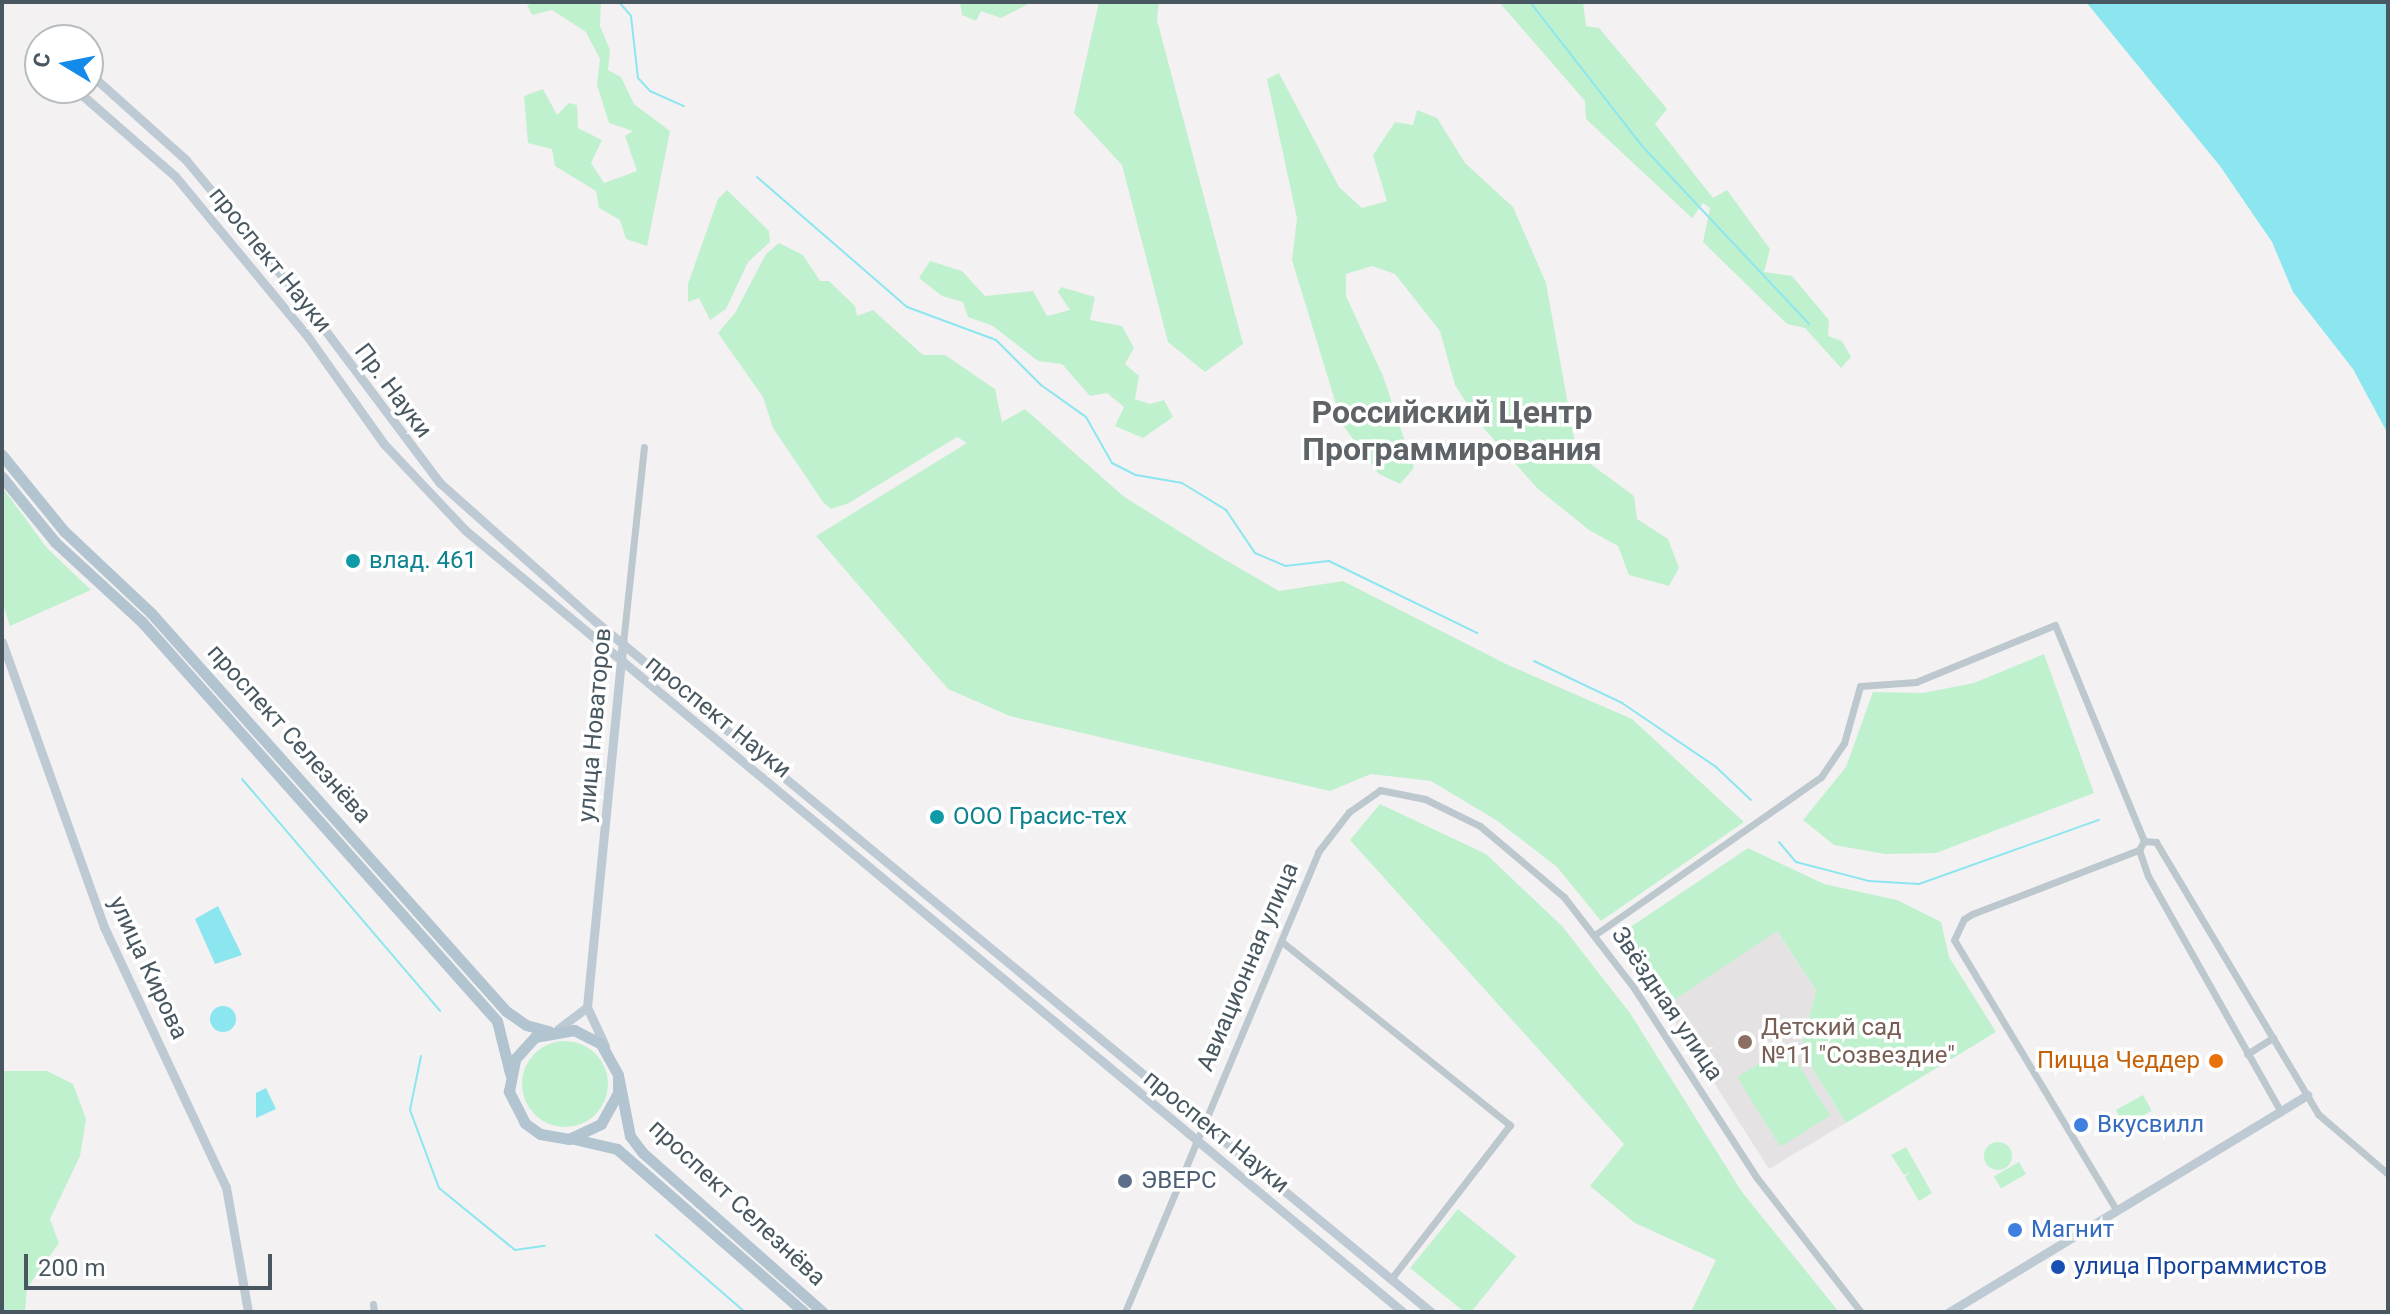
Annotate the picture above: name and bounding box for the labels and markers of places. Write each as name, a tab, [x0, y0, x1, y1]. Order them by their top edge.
place label: влад. 461	[369, 547, 477, 575]
marker: влад. 461	[344, 552, 362, 570]
place label: ООО Грасис-тех	[953, 803, 1127, 831]
marker: ООО Грасис-тех	[928, 808, 946, 826]
place label: Детский сад №11 "Созвездие"	[1761, 1014, 1955, 1070]
marker: Детский сад №11 "Созвездие"	[1736, 1033, 1754, 1051]
place label: Пицца Чеддер	[2037, 1047, 2200, 1075]
marker: Пицца Чеддер	[2207, 1052, 2225, 1070]
place label: Вкусвилл	[2097, 1111, 2204, 1139]
marker: Вкусвилл	[2072, 1116, 2090, 1134]
place label: ЭВЕРС	[1141, 1167, 1217, 1195]
marker: ЭВЕРС	[1116, 1172, 1134, 1190]
place label: Магнит	[2031, 1216, 2114, 1244]
marker: Магнит	[2006, 1221, 2024, 1239]
place label: улица Программистов	[2074, 1253, 2327, 1281]
marker: улица Программистов	[2049, 1258, 2067, 1276]

